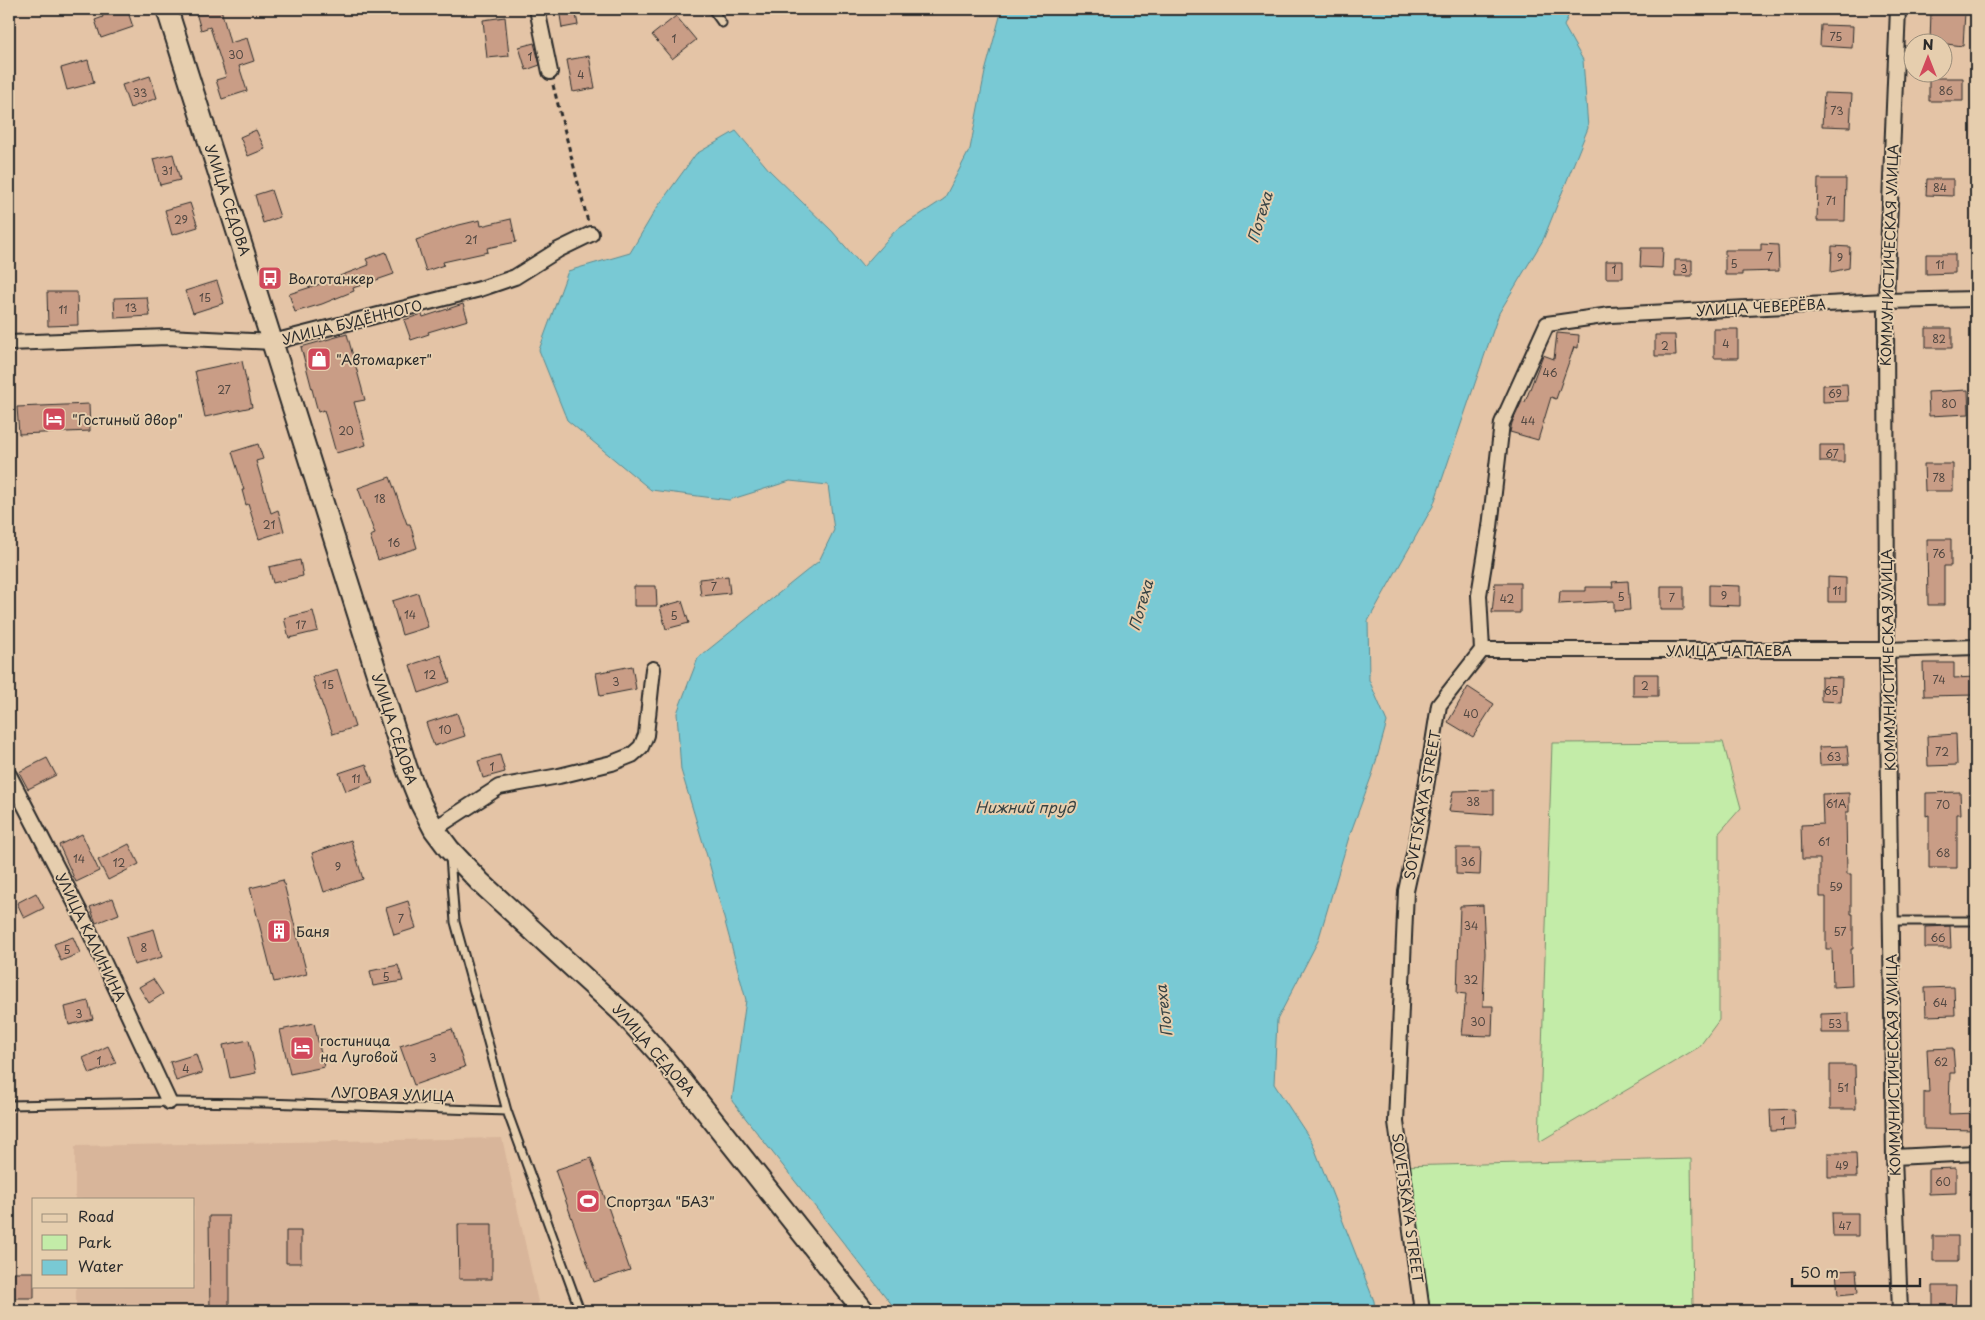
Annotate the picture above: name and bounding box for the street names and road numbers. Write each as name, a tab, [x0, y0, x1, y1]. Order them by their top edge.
street label: УЛИЦА СЕДОВА	[200, 142, 256, 258]
street label: КОММУНИСТИЧЕСКАЯ УЛИЦА	[1875, 143, 1903, 366]
street label: УЛИЦА ЧЕВЕРЁВА	[1696, 293, 1826, 321]
street label: УЛИЦА БУДЁННОГО	[280, 294, 424, 350]
street label: КОММУНИСТИЧЕСКАЯ УЛИЦА	[1876, 548, 1900, 771]
street label: УЛИЦА ЧАПАЕВА	[1666, 640, 1792, 661]
street label: УЛИЦА СЕДОВА	[367, 671, 423, 787]
street label: SOVETSKAYA STREET	[1398, 728, 1446, 882]
street label: УЛИЦА КАЛИНИНА	[51, 869, 131, 1005]
street label: КОММУНИСТИЧЕСКАЯ УЛИЦА	[1881, 953, 1905, 1176]
street label: УЛИЦА СЕДОВА	[608, 999, 700, 1101]
street label: ЛУГОВАЯ УЛИЦА	[331, 1081, 455, 1107]
street label: SOVETSKAYA STREET	[1387, 1131, 1429, 1285]

